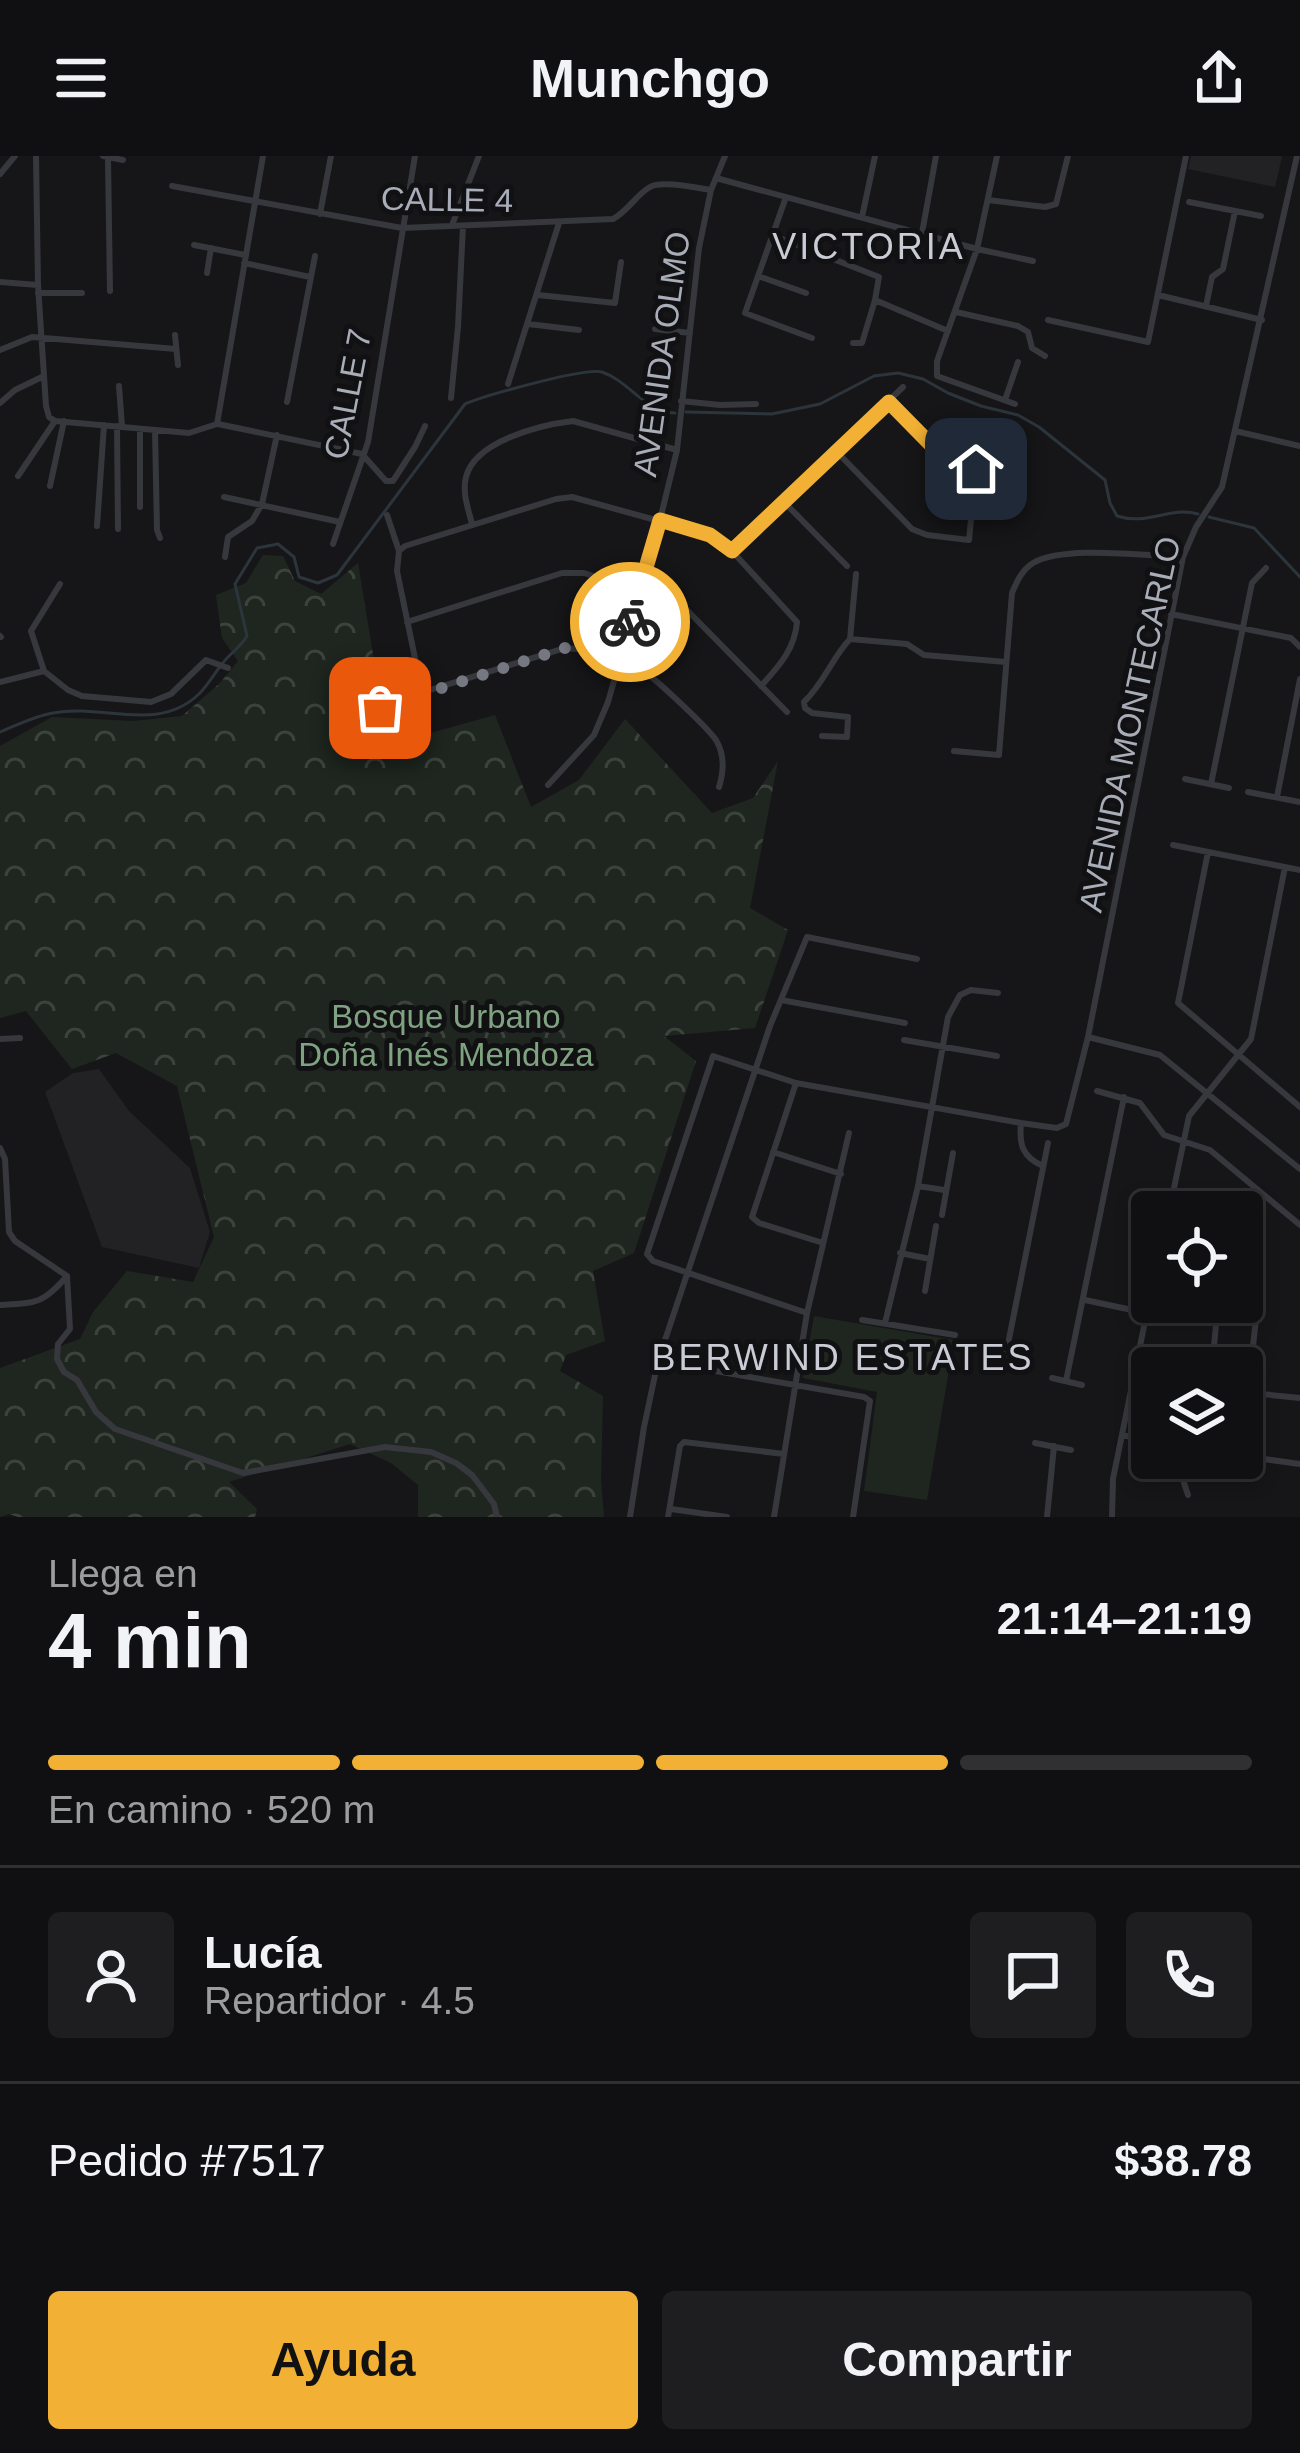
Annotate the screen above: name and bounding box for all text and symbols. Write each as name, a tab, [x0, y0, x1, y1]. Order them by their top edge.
icon: menu	[48, 45, 114, 111]
icon: share	[1186, 45, 1252, 111]
text: Munchgo	[530, 48, 770, 108]
street label: CALLE 4	[381, 180, 513, 219]
district label: VICTORIA	[772, 226, 966, 267]
street label: AVENIDA OLMO	[626, 229, 697, 479]
street label: CALLE 7	[317, 326, 378, 462]
pin	[925, 418, 1027, 520]
icon: home	[943, 436, 1009, 502]
street label: AVENIDA MONTECARLO	[1072, 533, 1187, 915]
courier	[570, 562, 690, 682]
icon: bike	[597, 589, 663, 655]
pin	[329, 657, 431, 759]
icon: bag	[347, 675, 413, 741]
park label: Bosque Urbano Doña Inés Mendoza	[298, 998, 594, 1073]
map controls	[1131, 1191, 1263, 1479]
button: locate	[1131, 1191, 1263, 1323]
district label: BERWIND ESTATES	[651, 1337, 1035, 1378]
button: layers	[1131, 1347, 1263, 1479]
text: Llega en	[48, 1552, 198, 1595]
text: 21:14–21:19	[997, 1593, 1252, 1644]
text: 4 min	[48, 1597, 252, 1685]
text: En camino · 520 m	[48, 1788, 375, 1831]
button: person	[48, 1912, 174, 2038]
button: chat	[970, 1912, 1096, 2038]
button: phone	[1126, 1912, 1252, 2038]
text: Lucía	[204, 1927, 322, 1978]
text: Repartidor · 4.5	[204, 1979, 475, 2022]
text: Pedido #7517	[48, 2135, 326, 2186]
text: $38.78	[1114, 2135, 1252, 2186]
button: Ayuda	[48, 2291, 638, 2429]
button: Compartir	[662, 2291, 1252, 2429]

